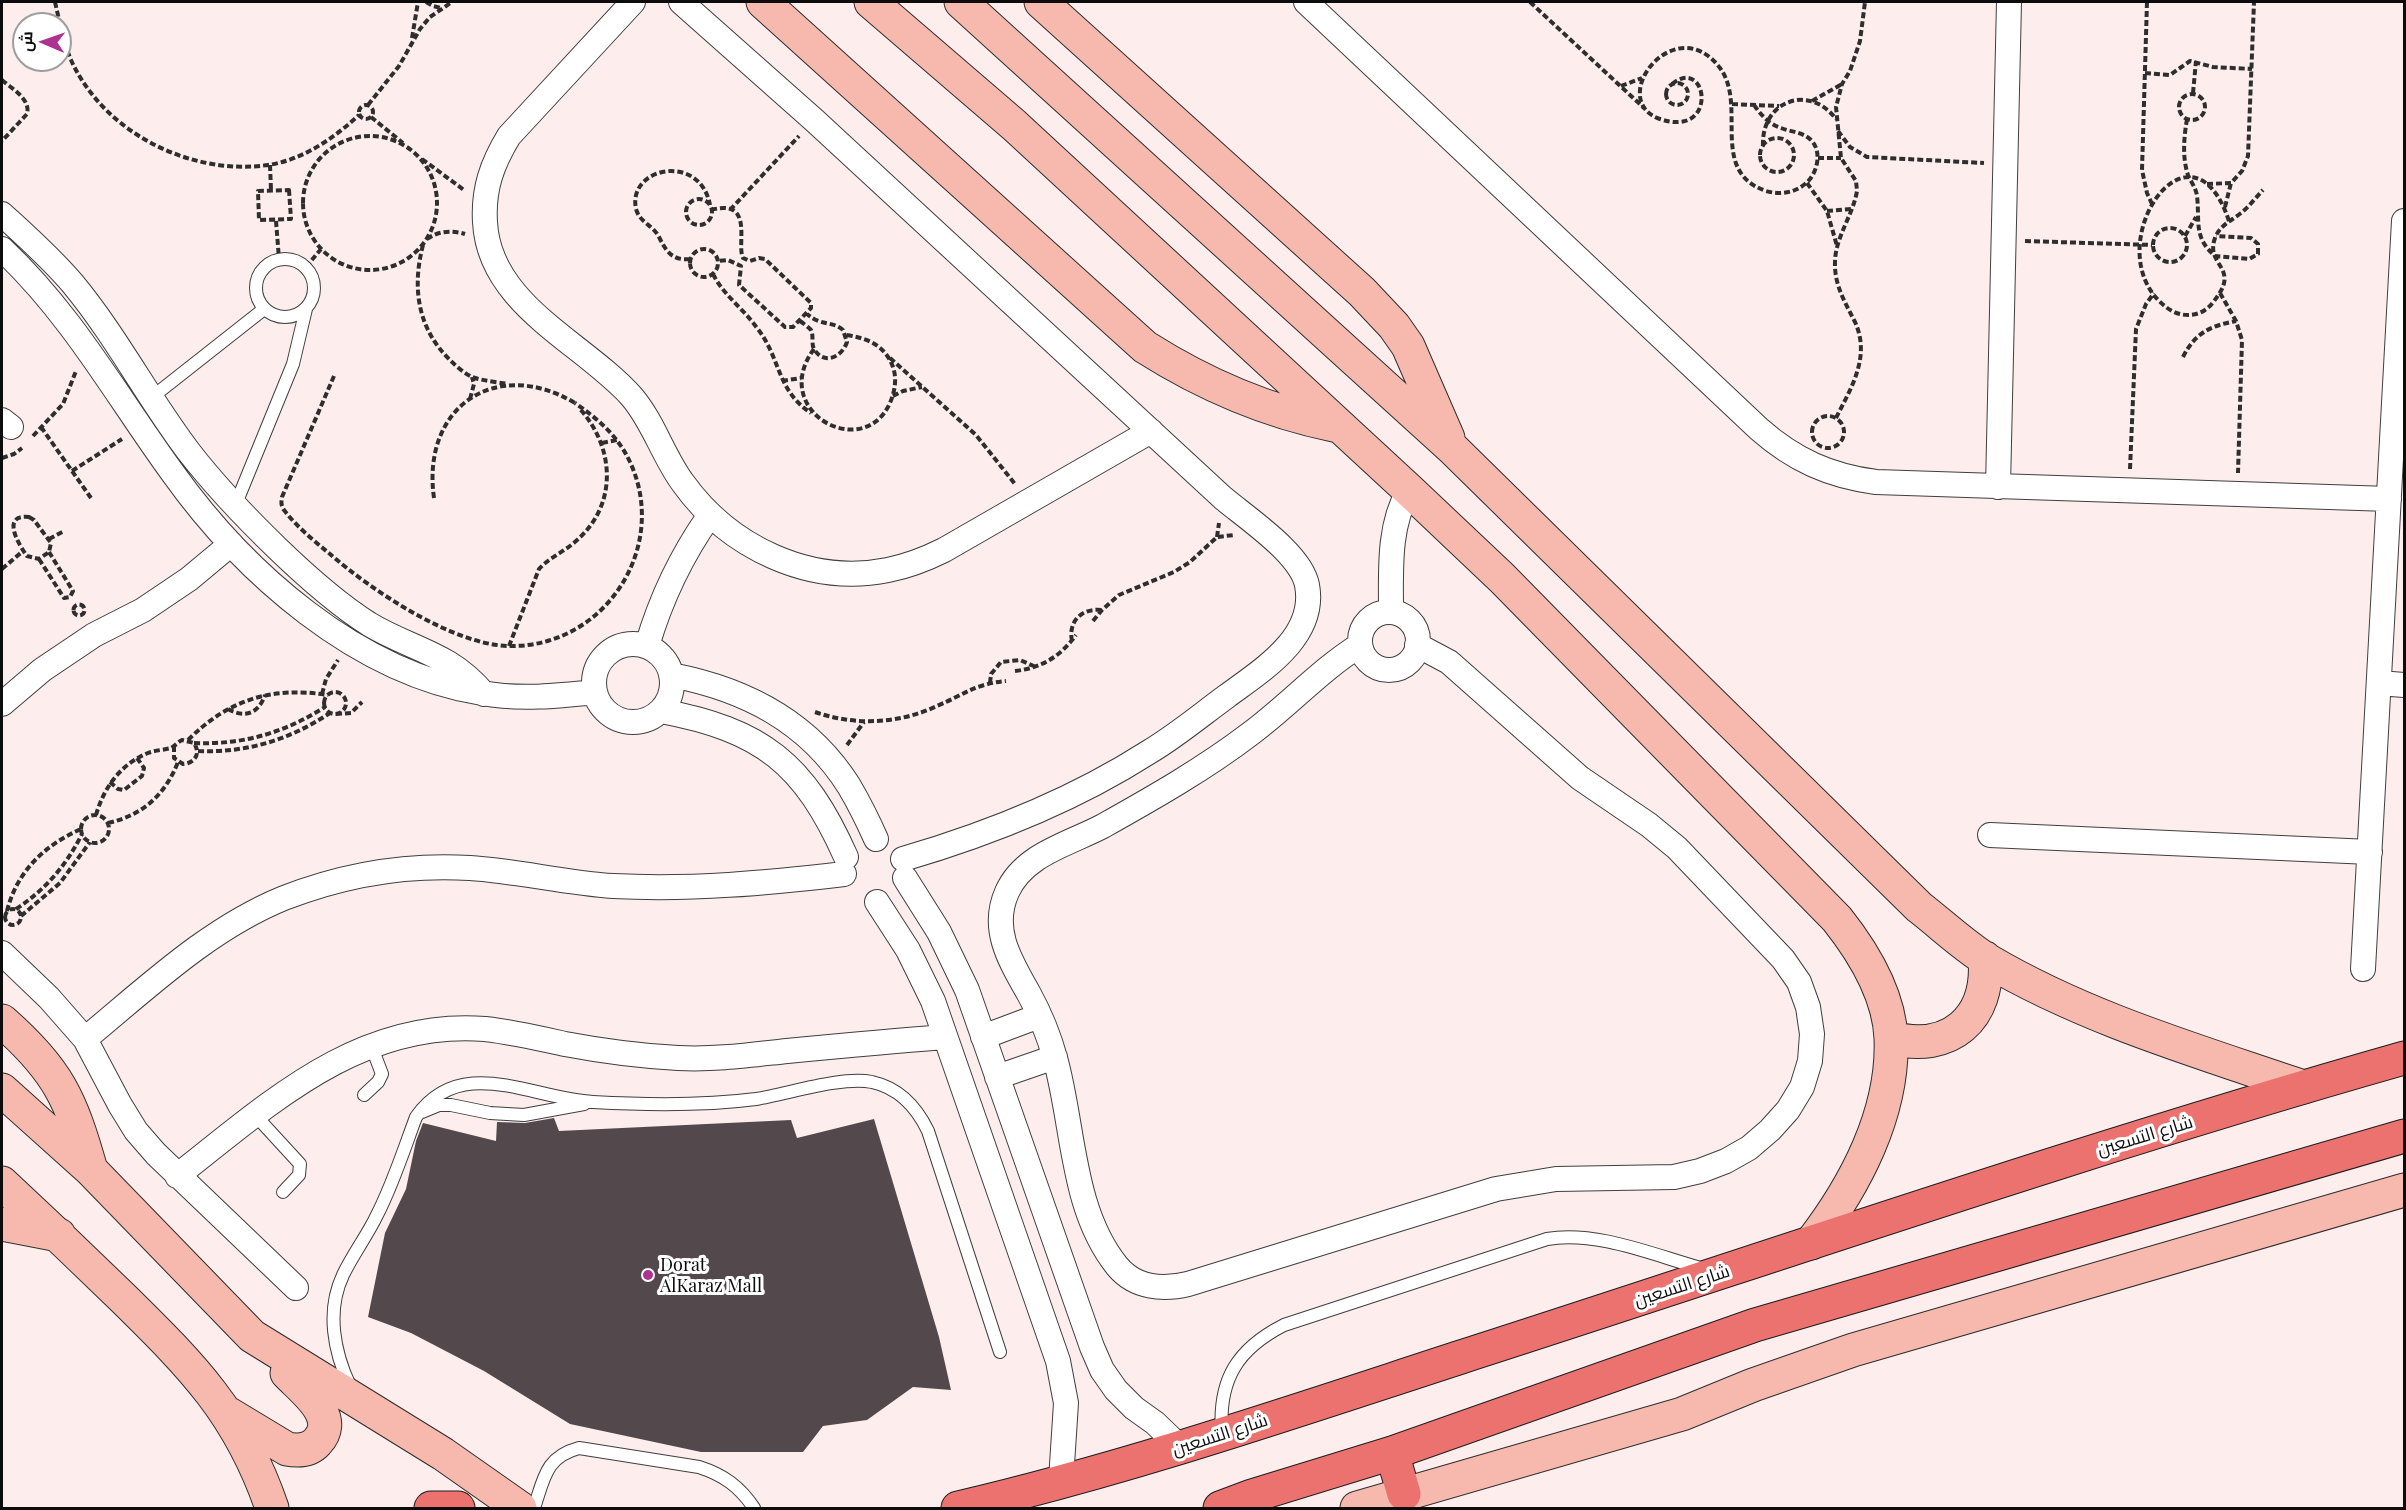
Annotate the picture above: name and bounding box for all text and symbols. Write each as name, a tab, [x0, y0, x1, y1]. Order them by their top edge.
north arrow	[12, 12, 72, 72]
text: ش	[15, 31, 36, 52]
street label: شارع التسعين	[2094, 1111, 2196, 1161]
place label: Dorat AlKaraz Mall	[660, 1254, 762, 1296]
street label: شارع التسعين	[1631, 1260, 1733, 1312]
marker: Dorat AlKaraz Mall	[641, 1268, 655, 1282]
street label: شارع التسعين	[1169, 1409, 1271, 1461]

